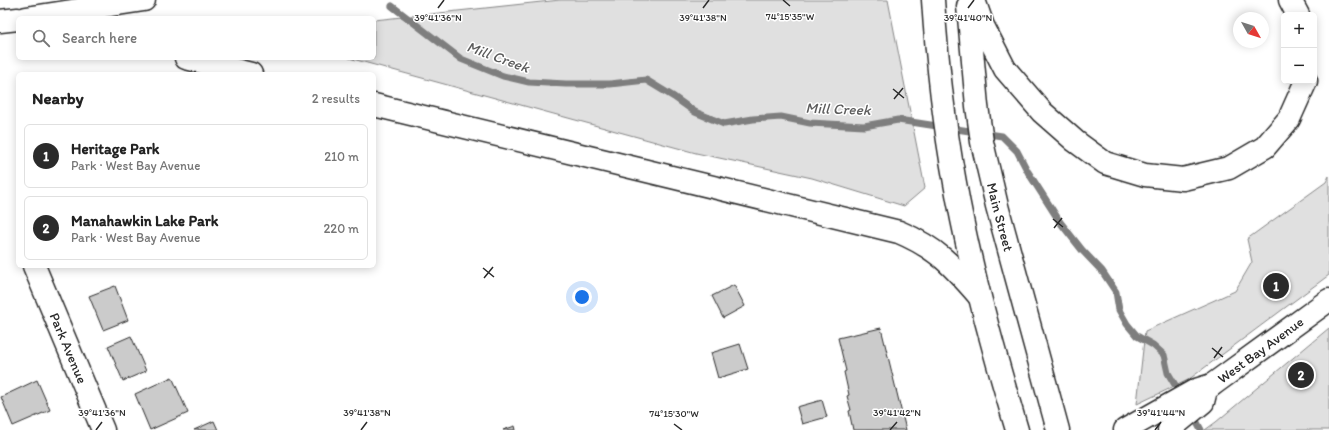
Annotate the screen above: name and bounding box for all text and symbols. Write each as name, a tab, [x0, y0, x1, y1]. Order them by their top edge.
text: 74°15'35"W	[766, 10, 815, 23]
text: 39°41'36"N	[414, 11, 462, 24]
text: 39°41'38"N	[679, 11, 727, 24]
text: 39°41'40"N	[944, 11, 993, 24]
north arrow	[1233, 12, 1269, 48]
map controls	[1281, 12, 1317, 84]
button: +	[1281, 12, 1317, 48]
search box	[16, 16, 376, 60]
icon: search	[30, 27, 52, 49]
text: Search here	[62, 29, 137, 47]
water label: Mill Creek	[464, 37, 533, 77]
button: −	[1281, 48, 1317, 84]
text: Nearby	[32, 88, 84, 108]
text: 2 results	[312, 91, 360, 106]
water label: Mill Creek	[805, 99, 872, 119]
text: Heritage Park	[71, 140, 160, 158]
text: 1	[43, 149, 49, 164]
text: 210 m	[324, 149, 359, 164]
text: Park · West Bay Avenue	[71, 158, 200, 173]
street label: Main Street	[983, 181, 1017, 253]
text: Manahawkin Lake Park	[71, 212, 218, 230]
text: 2	[43, 221, 49, 236]
text: 220 m	[323, 221, 359, 236]
text: Park · West Bay Avenue	[71, 230, 200, 245]
pin: 1	[1263, 271, 1289, 301]
your location	[572, 287, 592, 307]
street label: Park Avenue	[46, 310, 91, 386]
street label: West Bay Avenue	[1214, 313, 1307, 387]
pin: 2	[1288, 360, 1314, 390]
text: 39°41'36"N	[78, 406, 126, 419]
text: 39°41'38"N	[343, 406, 391, 419]
text: 39°41'42"N	[873, 406, 921, 419]
text: 39°41'44"N	[1137, 406, 1186, 419]
text: 74°15'30"W	[649, 407, 699, 420]

